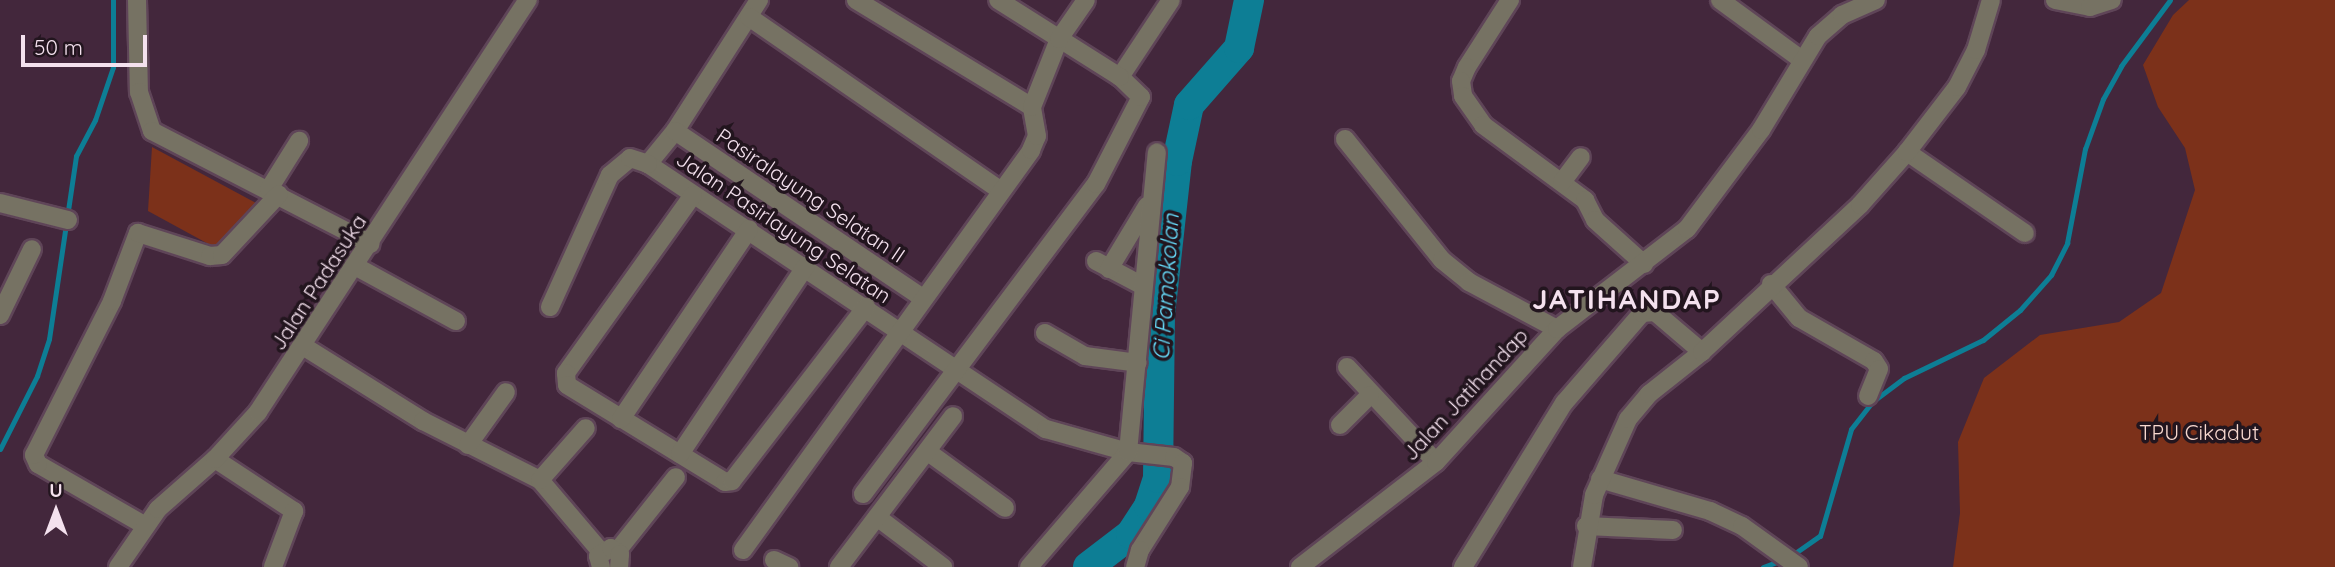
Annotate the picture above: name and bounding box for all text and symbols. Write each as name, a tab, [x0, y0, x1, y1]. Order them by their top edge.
scale bar	[24, 21, 150, 65]
text: 50 m	[34, 34, 83, 60]
street label: Pasiralayung Selatan II	[712, 123, 910, 267]
street label: Jalan Pasirlayung Selatan	[672, 146, 896, 308]
street label: Jalan Padasuka	[265, 210, 371, 354]
water label: Ci Pamokolan	[1147, 213, 1185, 361]
district label: JATIHANDAP	[1533, 282, 1721, 316]
street label: Jalan Jatihandap	[1397, 323, 1533, 465]
park label: TPU Cikadut	[2139, 419, 2259, 445]
north arrow	[21, 476, 91, 546]
text: U	[49, 478, 63, 502]

